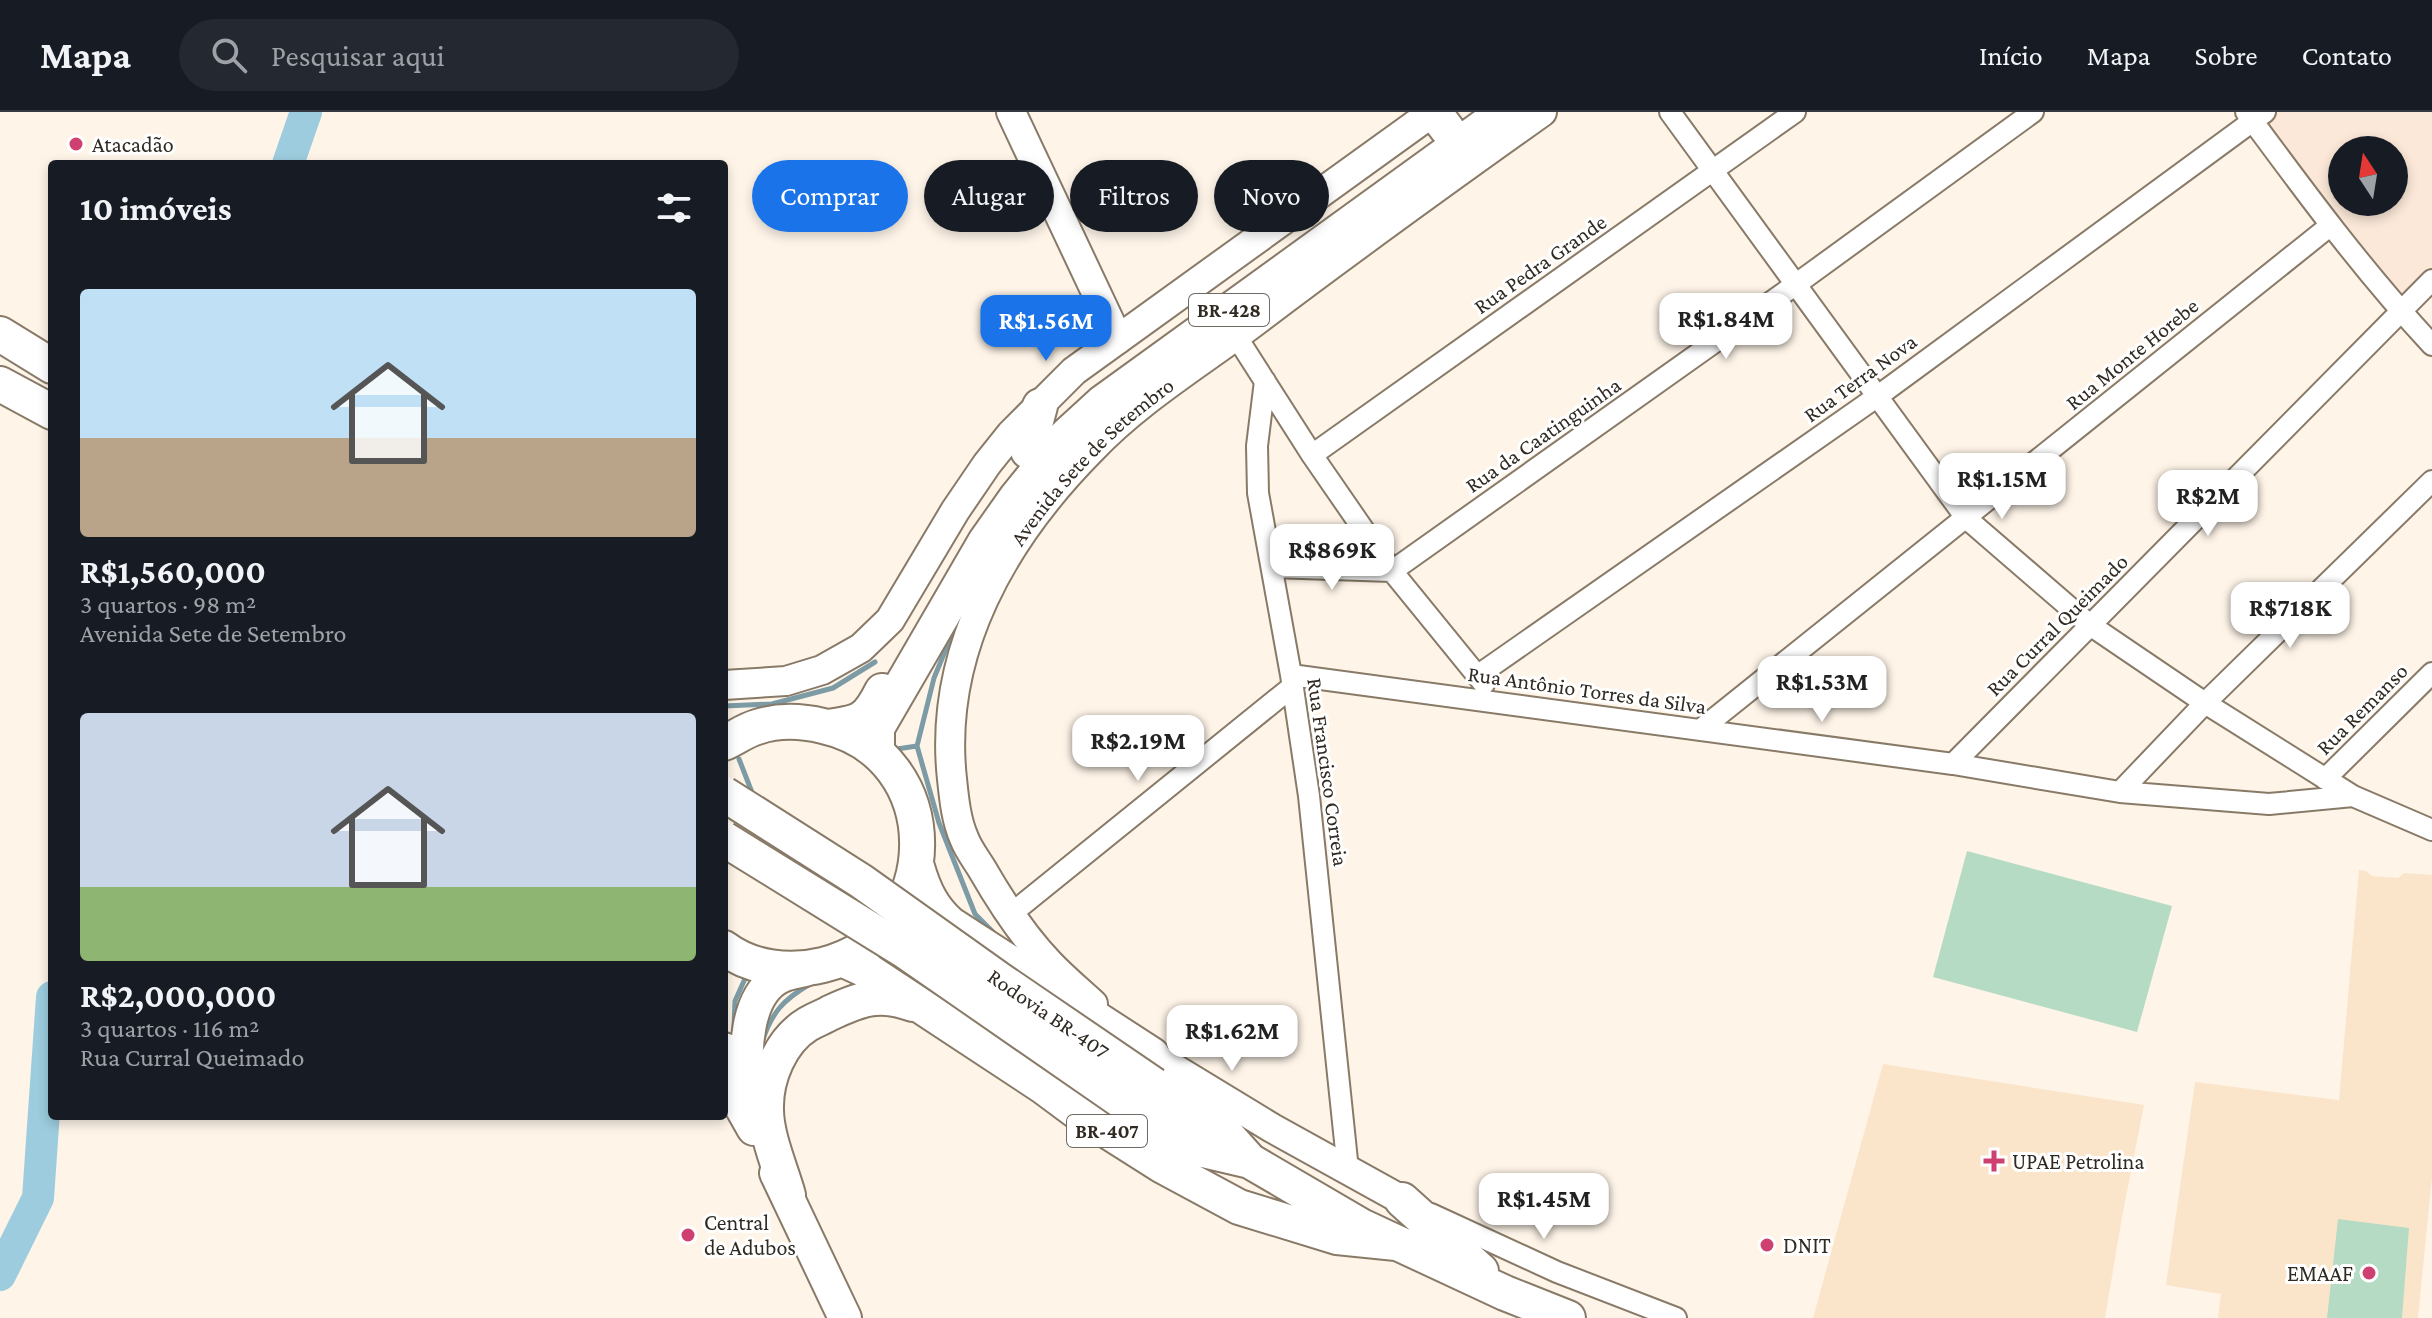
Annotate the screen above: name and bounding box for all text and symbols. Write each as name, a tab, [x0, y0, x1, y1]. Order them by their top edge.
search box	[179, 19, 739, 91]
icon: search	[207, 33, 251, 77]
text: Mapa	[40, 34, 131, 76]
text: Pesquisar aqui	[271, 39, 445, 72]
text: Início	[1979, 40, 2043, 71]
text: Mapa	[2087, 40, 2151, 71]
text: Sobre	[2195, 40, 2258, 71]
text: Contato	[2302, 40, 2392, 71]
place label: Atacadão	[92, 132, 174, 157]
marker: Atacadão	[67, 135, 85, 153]
north arrow	[2328, 136, 2408, 216]
map controls	[2328, 136, 2408, 216]
chip: Comprar	[752, 160, 908, 232]
chip: Alugar	[924, 160, 1054, 232]
chip: Filtros	[1070, 160, 1198, 232]
chip: Novo	[1214, 160, 1329, 232]
icon: filters	[652, 186, 696, 230]
text: 10 imóveis	[80, 190, 232, 227]
street label: Rua Pedra Grande	[1469, 209, 1611, 319]
pin: R$1.84M	[1652, 293, 1800, 361]
street label: Rua Monte Horebe	[2061, 293, 2203, 415]
road number: BR-428	[1189, 294, 1269, 326]
pin: R$1.56M	[972, 295, 1120, 363]
text: R$1.84M	[1677, 304, 1775, 333]
text: R$1.56M	[998, 306, 1094, 335]
street label: Rua Terra Nova	[1799, 329, 1921, 427]
icon: home	[316, 341, 460, 485]
street label: Avenida Sete de Setembro	[1005, 372, 1178, 550]
street label: Rua da Caatinguinha	[1461, 372, 1625, 498]
pin: R$1.15M	[1928, 453, 2076, 521]
text: R$1.15M	[1957, 464, 2047, 493]
pin: R$2M	[2161, 470, 2255, 538]
text: R$2M	[2176, 481, 2240, 510]
pin: R$869K	[1267, 524, 1397, 592]
text: R$869K	[1288, 535, 1376, 564]
street label: Rua Curral Queimado	[1981, 549, 2133, 701]
text: R$1,560,000	[80, 553, 266, 590]
pin: R$718K	[2225, 582, 2355, 650]
text: 3 quartos · 98 m²	[80, 590, 256, 619]
text: R$718K	[2249, 593, 2331, 622]
text: Avenida Sete de Setembro	[80, 619, 346, 648]
pin: R$1.53M	[1748, 656, 1896, 724]
street label: Rua Remanso	[2311, 658, 2413, 760]
street label: Rua Antônio Torres da Silva	[1466, 661, 1708, 719]
text: R$1.53M	[1776, 667, 1869, 696]
street label: Rua Francisco Correia	[1302, 676, 1354, 868]
pin: R$2.19M	[1064, 715, 1212, 783]
text: R$2.19M	[1090, 726, 1186, 755]
icon: home	[316, 765, 460, 909]
street label: Rodovia BR-407	[983, 963, 1114, 1063]
text: R$2,000,000	[80, 977, 276, 1014]
pin: R$1.62M	[1158, 1005, 1306, 1073]
text: 3 quartos · 116 m²	[80, 1014, 260, 1043]
text: R$1.62M	[1185, 1016, 1279, 1045]
text: Rua Curral Queimado	[80, 1043, 304, 1072]
road number: BR-407	[1067, 1115, 1147, 1147]
place label: UPAE Petrolina	[2012, 1149, 2145, 1174]
marker: UPAE Petrolina	[1983, 1150, 2005, 1172]
pin: R$1.45M	[1470, 1173, 1618, 1241]
text: R$1.45M	[1497, 1184, 1591, 1213]
place label: Central de Adubos	[704, 1210, 796, 1260]
marker: Central de Adubos	[679, 1226, 697, 1244]
place label: DNIT	[1783, 1233, 1831, 1258]
marker: DNIT	[1758, 1236, 1776, 1254]
place label: EMAAF	[2287, 1261, 2353, 1286]
marker: EMAAF	[2360, 1264, 2378, 1282]

